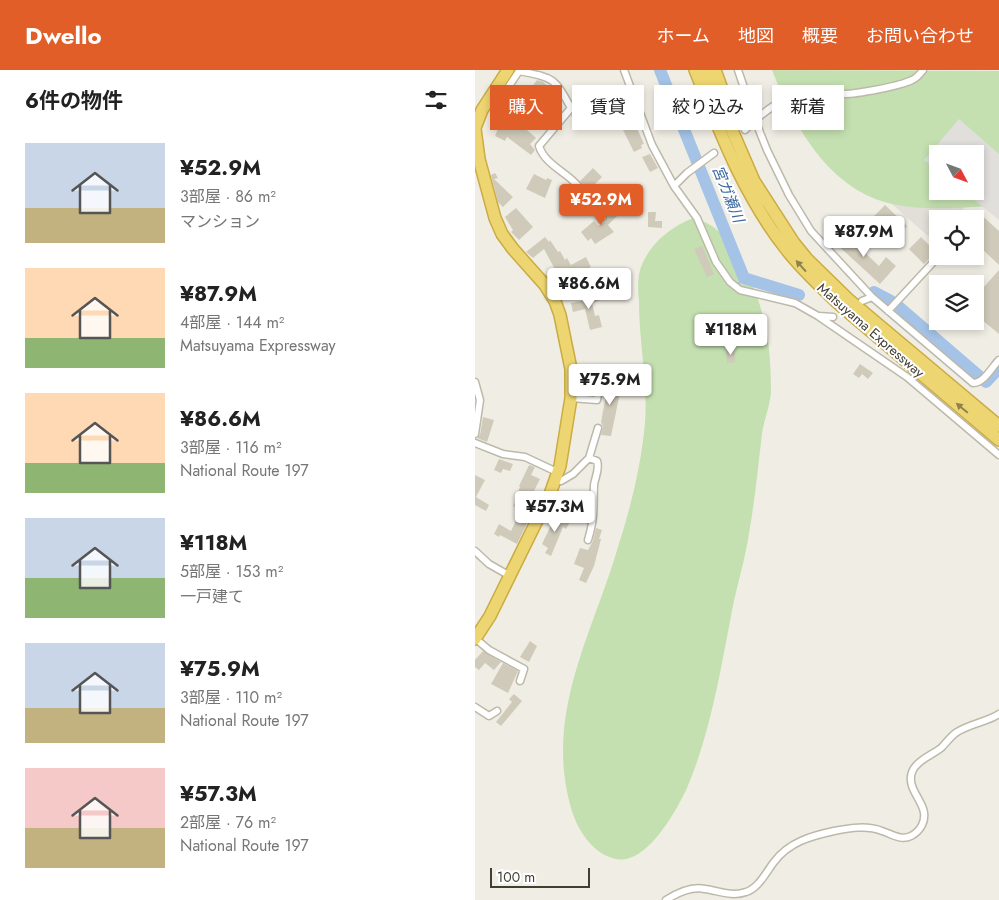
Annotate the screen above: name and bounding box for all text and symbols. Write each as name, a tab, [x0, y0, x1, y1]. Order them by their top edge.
text: Dwello	[25, 18, 102, 53]
text: ホーム	[657, 23, 710, 49]
text: 地図	[738, 23, 774, 49]
text: 概要	[802, 23, 838, 49]
text: お問い合わせ	[866, 23, 974, 49]
chip: 購入	[490, 85, 562, 130]
chip: 賃貸	[572, 85, 644, 130]
chip: 絞り込み	[654, 85, 762, 130]
chip: 新着	[772, 85, 844, 130]
text: 6件の物件	[25, 86, 123, 116]
icon: filters	[422, 86, 450, 114]
north arrow	[929, 145, 984, 200]
map controls	[929, 145, 984, 330]
text: ¥52.9M	[180, 153, 261, 183]
water label: 宮ガ瀬川	[707, 162, 750, 228]
icon: home	[65, 163, 125, 223]
pin: ¥52.9M	[560, 184, 642, 226]
text: 3部屋 · 86 m²	[180, 185, 276, 208]
text: ¥52.9M	[570, 188, 632, 211]
text: マンション	[180, 210, 260, 233]
button: locate	[929, 210, 984, 265]
pin: ¥87.9M	[823, 216, 905, 258]
text: ¥87.9M	[835, 220, 893, 243]
one-way arrow	[795, 261, 807, 273]
pin: ¥86.6M	[548, 268, 630, 310]
text: ¥86.6M	[558, 272, 620, 295]
button: layers	[929, 275, 984, 330]
street label: Matsuyama Expressway	[813, 278, 930, 383]
text: ¥87.9M	[180, 279, 257, 309]
icon: home	[65, 288, 125, 348]
text: 4部屋 · 144 m²	[180, 311, 284, 334]
pin: ¥118M	[696, 314, 766, 356]
text: ¥118M	[705, 318, 757, 341]
text: Matsuyama Expressway	[180, 334, 336, 357]
pin: ¥75.9M	[569, 364, 651, 406]
text: ¥75.9M	[580, 368, 640, 391]
one-way arrow	[956, 402, 968, 414]
text: ¥86.6M	[180, 404, 261, 434]
icon: home	[65, 413, 125, 473]
text: 3部屋 · 116 m²	[180, 436, 282, 459]
text: National Route 197	[180, 459, 309, 482]
pin: ¥57.3M	[514, 490, 596, 533]
text: ¥57.3M	[526, 495, 584, 518]
text: ¥118M	[180, 528, 247, 558]
icon: home	[65, 538, 125, 598]
text: 5部屋 · 153 m²	[180, 560, 283, 583]
text: 一戸建て	[180, 585, 244, 608]
text: ¥75.9M	[180, 654, 260, 684]
icon: home	[65, 663, 125, 723]
text: 3部屋 · 110 m²	[180, 686, 282, 709]
text: National Route 197	[180, 709, 309, 732]
text: ¥57.3M	[180, 779, 257, 809]
icon: home	[65, 788, 125, 848]
text: 2部屋 · 76 m²	[180, 811, 276, 834]
text: National Route 197	[180, 834, 309, 857]
scale bar	[490, 865, 590, 888]
text: 100 m	[497, 867, 535, 887]

